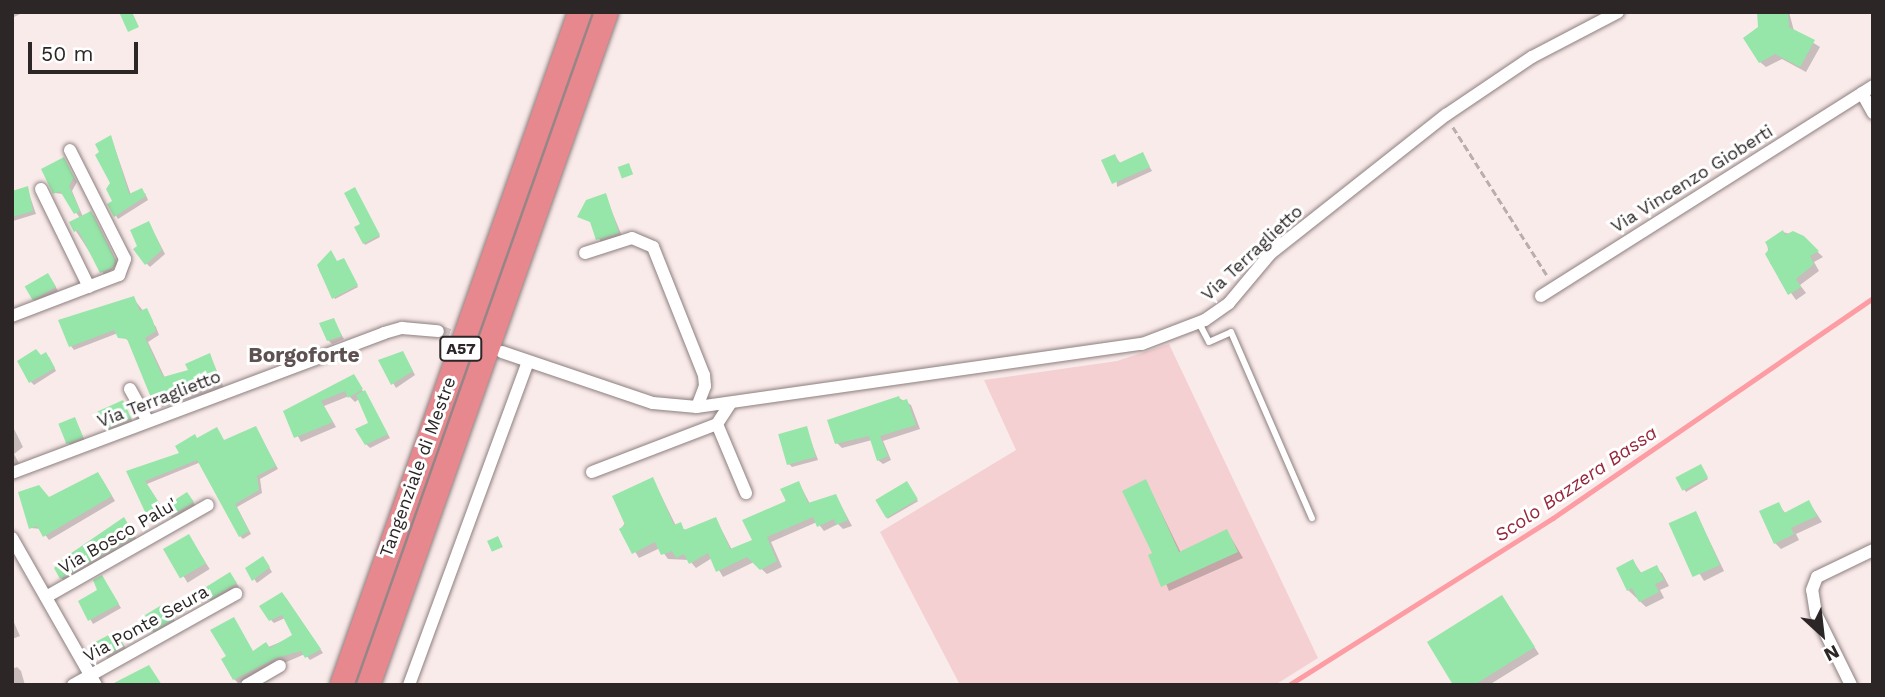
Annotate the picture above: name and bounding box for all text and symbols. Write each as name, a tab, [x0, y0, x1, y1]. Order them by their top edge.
scale bar	[32, 28, 142, 72]
text: 50 m	[41, 41, 93, 66]
street label: Via Vincenzo Gioberti	[1607, 120, 1777, 238]
street label: Via Terraglietto	[1197, 200, 1307, 306]
road number: A57	[438, 336, 484, 362]
district label: Borgoforte	[248, 342, 360, 368]
street label: Via Terraglietto	[94, 365, 224, 433]
street label: Tangenziale di Mestre	[375, 374, 461, 560]
water label: Scolo Bazzera Bassa	[1491, 421, 1661, 547]
street label: Via Bosco Palu'	[55, 493, 181, 579]
street label: Via Ponte Seura	[80, 581, 212, 667]
north arrow	[1787, 599, 1857, 669]
text: N	[1820, 640, 1843, 667]

